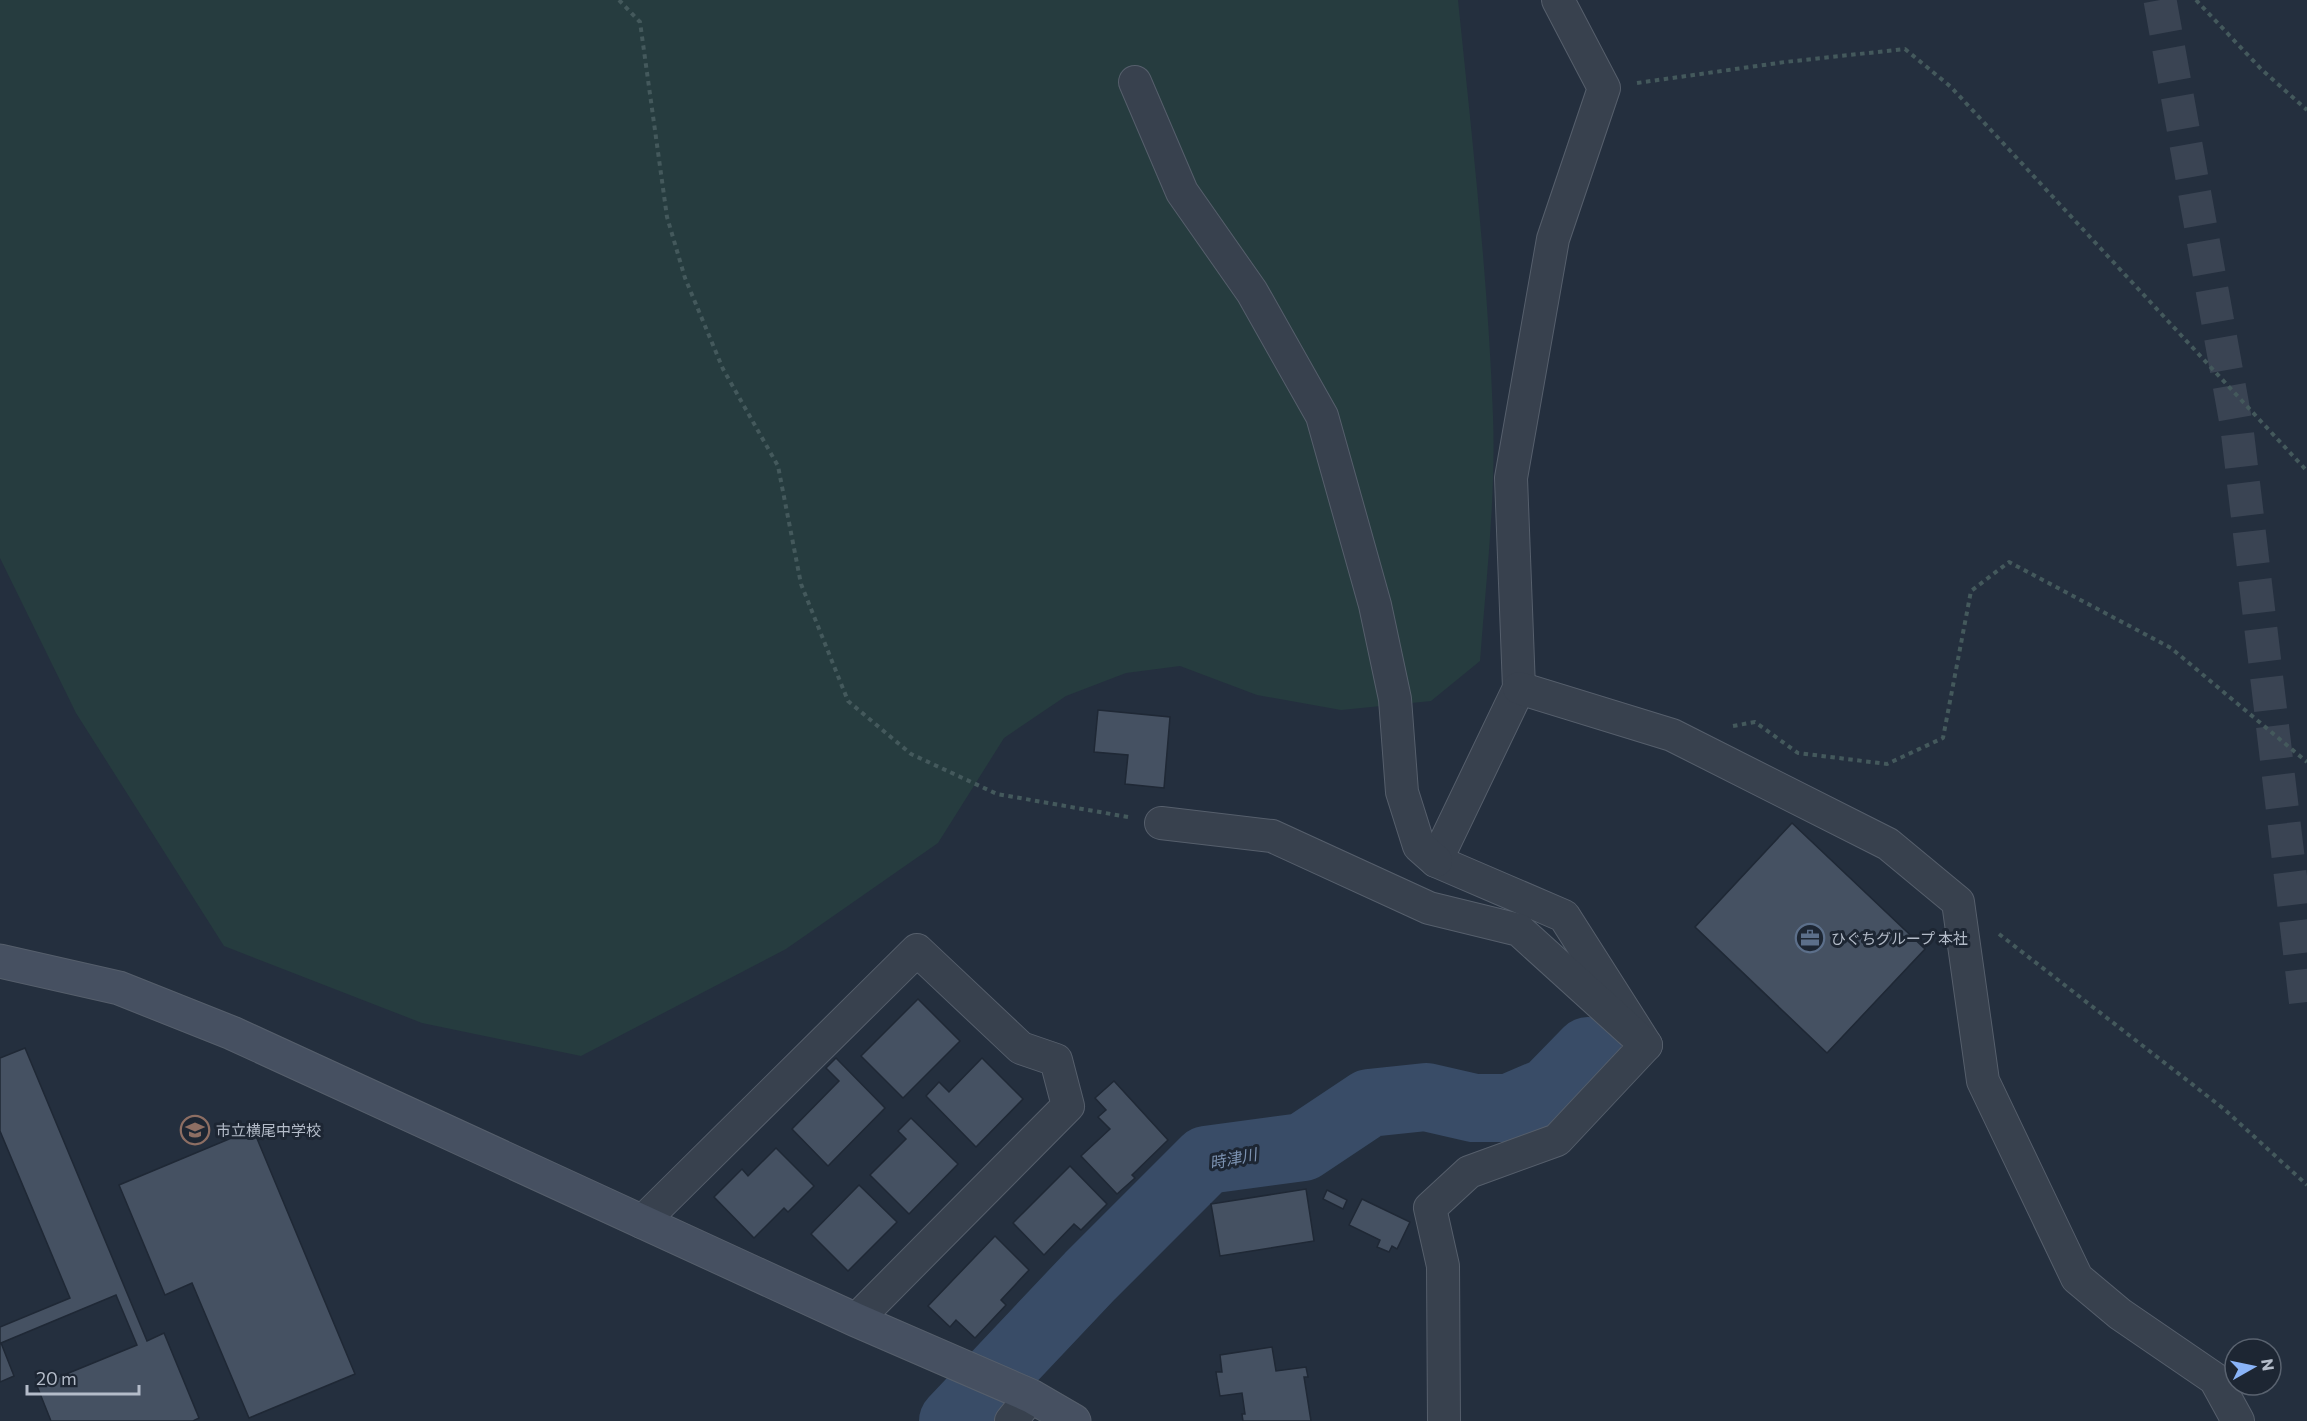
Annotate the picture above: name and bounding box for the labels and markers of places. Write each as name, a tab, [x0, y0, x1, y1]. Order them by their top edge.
office icon: ひぐちグループ 本社	[1794, 922, 1826, 954]
place label: ひぐちグループ 本社	[1831, 929, 1968, 947]
school or university icon: 市立横尾中学校	[179, 1114, 211, 1146]
place label: 市立横尾中学校	[216, 1121, 321, 1139]

